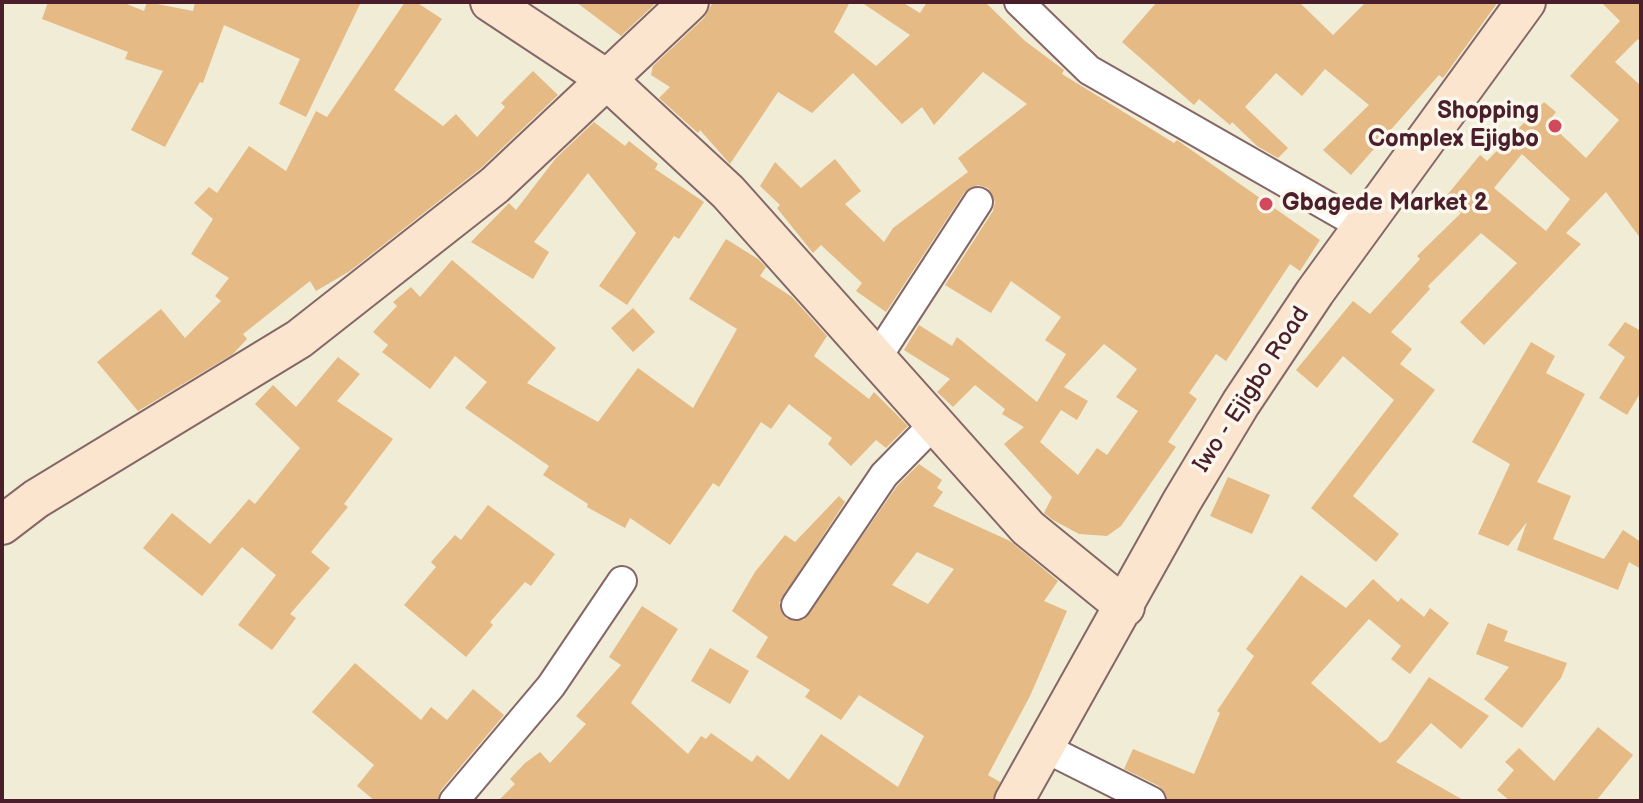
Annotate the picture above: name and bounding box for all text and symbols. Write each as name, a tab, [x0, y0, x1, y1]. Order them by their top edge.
place label: Shopping Complex Ejigbo	[1368, 98, 1539, 154]
marker: Shopping Complex Ejigbo	[1546, 117, 1564, 135]
place label: Gbagede Market 2	[1282, 190, 1488, 218]
marker: Gbagede Market 2	[1257, 195, 1275, 213]
street label: Iwo - Ejigbo Road	[1188, 302, 1316, 478]

